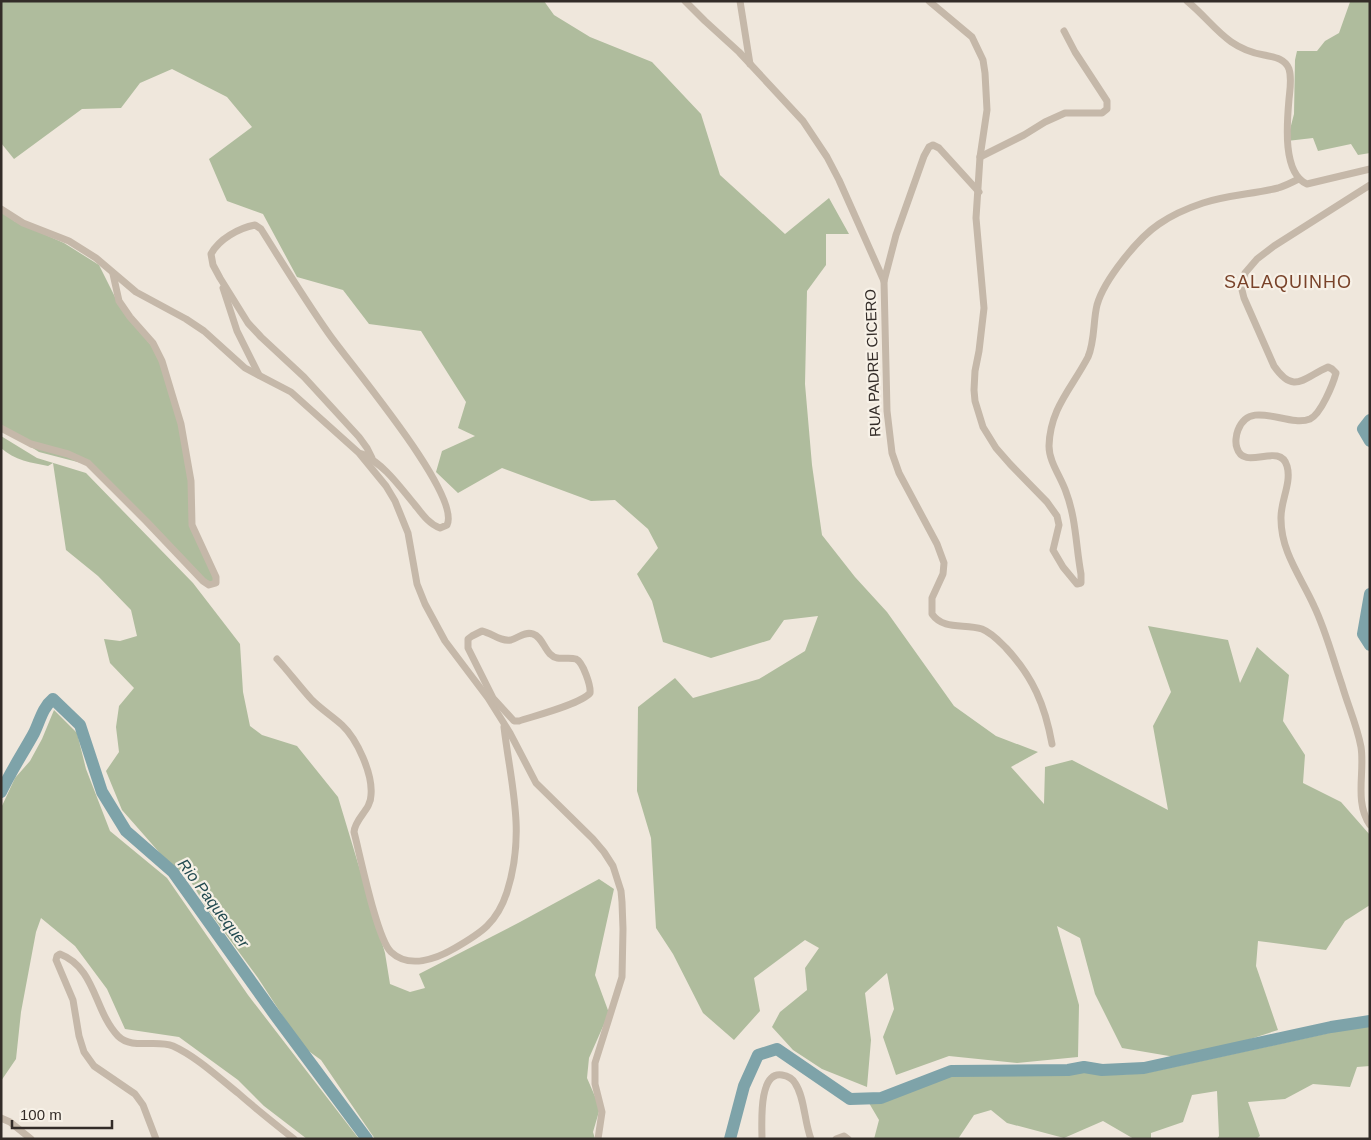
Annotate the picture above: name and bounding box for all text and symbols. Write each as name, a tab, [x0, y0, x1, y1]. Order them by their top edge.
district label: SALAQUINHO	[1224, 272, 1352, 292]
street label: RUA PADRE CICERO	[861, 289, 884, 437]
water label: Rio Paquequer	[175, 856, 253, 952]
scale bar	[12, 1098, 112, 1130]
text: 100 m	[20, 1106, 62, 1123]

